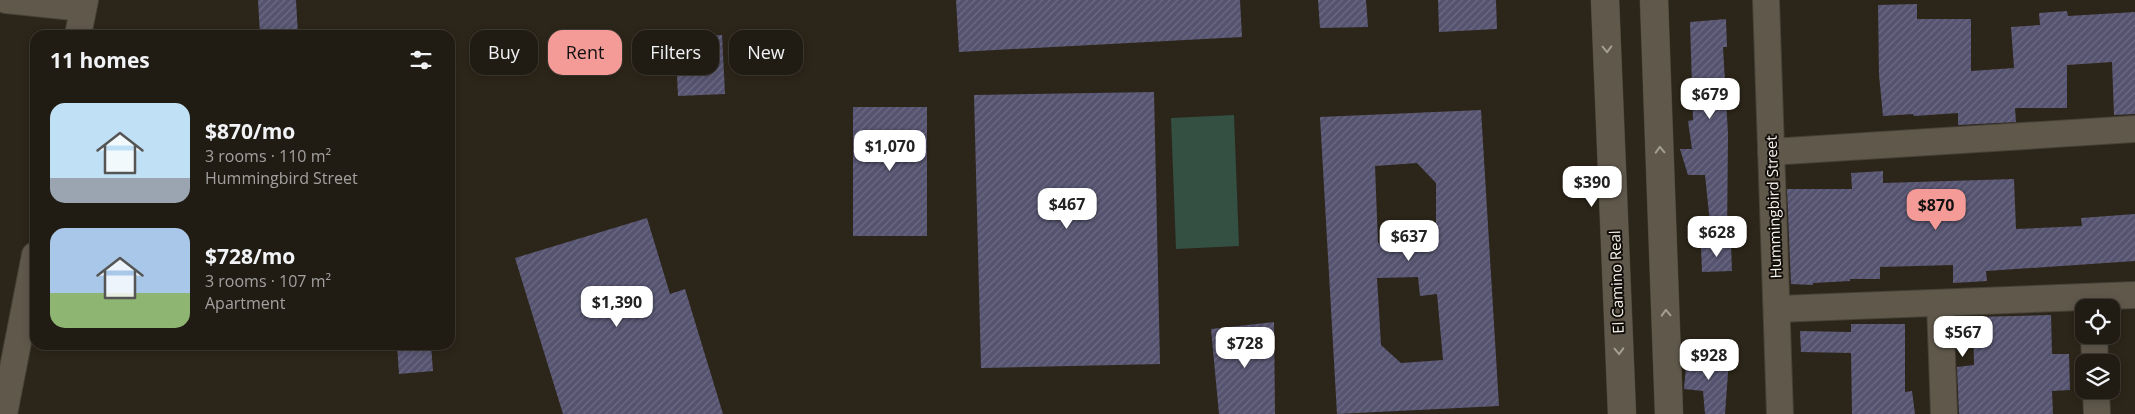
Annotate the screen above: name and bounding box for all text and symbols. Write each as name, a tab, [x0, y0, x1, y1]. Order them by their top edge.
chip: Buy	[470, 30, 538, 75]
chip: Rent	[548, 30, 622, 75]
chip: Filters	[632, 30, 719, 75]
chip: New	[729, 30, 803, 75]
one-way arrow	[1602, 45, 1612, 53]
text: 11 homes	[50, 46, 150, 74]
icon: filters	[407, 46, 435, 74]
pin: $679	[1680, 78, 1740, 120]
text: $679	[1692, 83, 1728, 105]
text: $870/mo	[205, 117, 295, 145]
icon: home	[90, 123, 150, 183]
pin: $1,070	[849, 130, 931, 172]
text: $1,070	[865, 135, 915, 157]
street label: Hummingbird Street	[1761, 135, 1785, 279]
text: 3 rooms · 110 m²	[205, 145, 331, 167]
one-way arrow	[1654, 146, 1665, 154]
pin: $390	[1562, 166, 1622, 208]
text: Hummingbird Street	[205, 167, 358, 189]
text: $390	[1574, 171, 1610, 193]
pin: $467	[1037, 188, 1097, 230]
pin: $870	[1906, 188, 1966, 231]
text: $467	[1049, 193, 1085, 215]
text: $870	[1918, 194, 1954, 216]
pin: $628	[1687, 216, 1747, 258]
pin: $637	[1379, 220, 1439, 262]
text: $628	[1699, 221, 1735, 243]
text: $637	[1391, 225, 1427, 247]
street label: El Camino Real	[1604, 230, 1628, 334]
text: $728/mo	[205, 242, 295, 270]
icon: home	[90, 248, 150, 308]
text: 3 rooms · 107 m²	[205, 270, 331, 292]
pin: $1,390	[576, 286, 658, 328]
text: $1,390	[592, 291, 642, 313]
text: Apartment	[205, 292, 285, 314]
map controls	[2075, 299, 2120, 399]
button: locate	[2075, 299, 2120, 344]
one-way arrow	[1660, 309, 1671, 317]
pin: $567	[1933, 316, 1993, 358]
text: $567	[1945, 321, 1981, 343]
pin: $728	[1215, 326, 1275, 369]
text: $728	[1227, 332, 1263, 354]
pin: $928	[1679, 338, 1739, 381]
text: $928	[1691, 344, 1727, 366]
one-way arrow	[1614, 347, 1625, 355]
button: layers	[2075, 354, 2120, 399]

